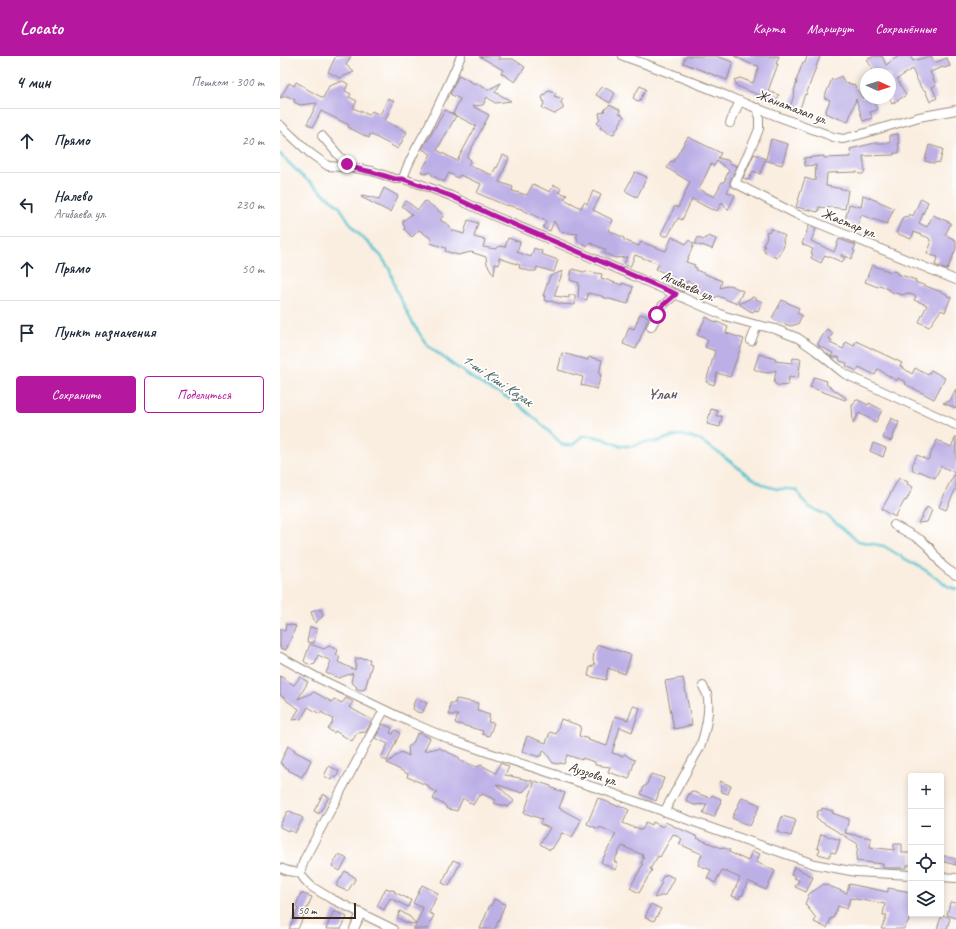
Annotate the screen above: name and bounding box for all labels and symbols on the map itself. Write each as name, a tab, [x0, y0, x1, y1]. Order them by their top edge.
north arrow	[860, 68, 896, 104]
street label: Жанаталап ул.	[754, 86, 830, 128]
route end	[338, 155, 356, 173]
street label: Жастар ул.	[819, 204, 879, 242]
street label: Агибаева ул.	[659, 267, 717, 305]
route start	[648, 306, 666, 324]
water label: 1-ші Кіші Казак	[458, 349, 538, 412]
district label: Ұлан	[647, 384, 678, 404]
street label: Ауэзова ул.	[567, 758, 620, 790]
scale bar	[292, 901, 356, 920]

